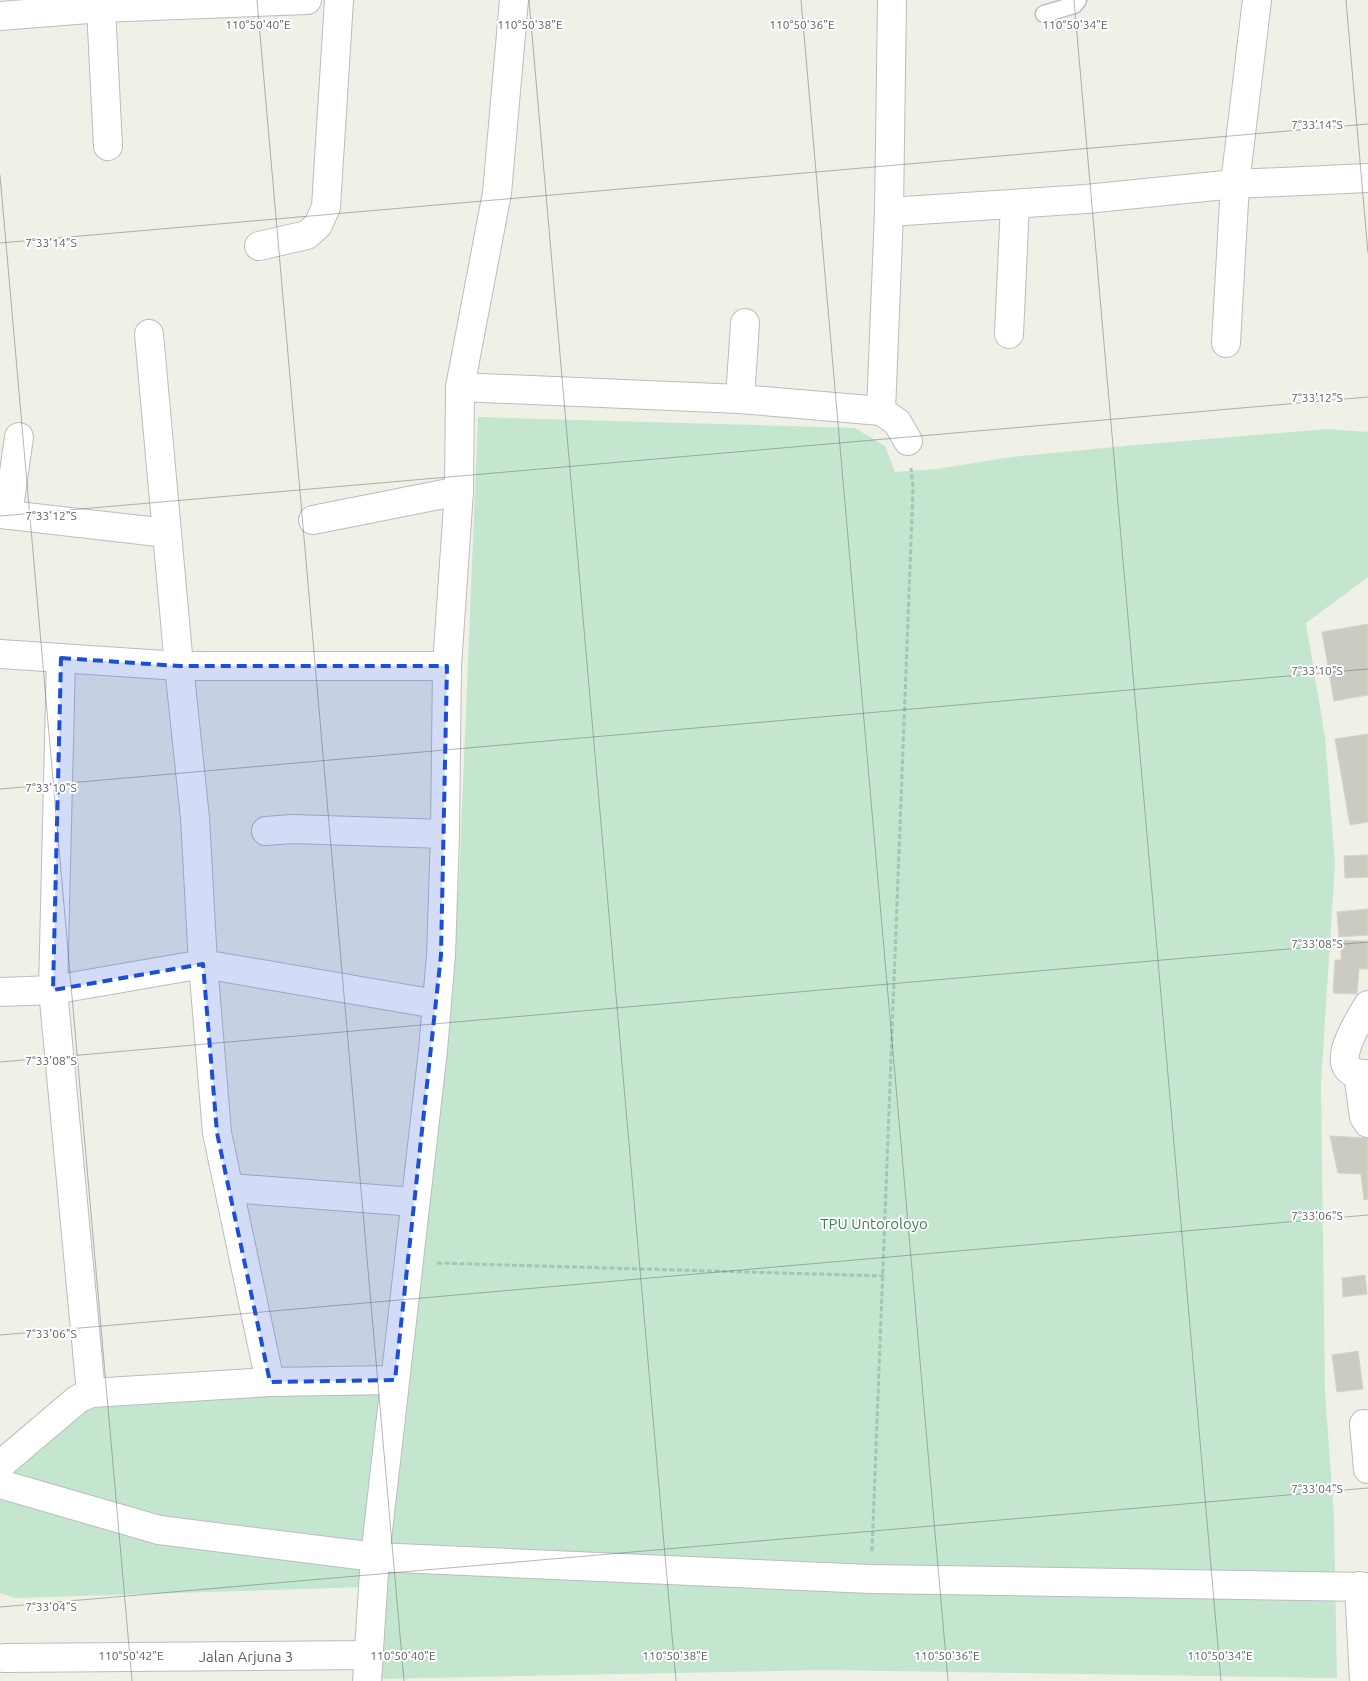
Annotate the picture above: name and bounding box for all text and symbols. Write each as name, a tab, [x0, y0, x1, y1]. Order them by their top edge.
text: 110°50'40"E	[225, 18, 291, 31]
text: 110°50'38"E	[497, 18, 563, 31]
text: 110°50'36"E	[769, 18, 835, 31]
text: 110°50'34"E	[1042, 18, 1108, 31]
text: 7°33'14"S	[1291, 118, 1343, 131]
text: 7°33'14"S	[25, 236, 77, 249]
text: 7°33'12"S	[1291, 391, 1343, 404]
text: 7°33'12"S	[25, 509, 77, 522]
text: 7°33'10"S	[1291, 664, 1343, 677]
text: 7°33'10"S	[25, 781, 77, 794]
text: 7°33'08"S	[1291, 937, 1343, 950]
text: 7°33'08"S	[25, 1054, 77, 1067]
text: 7°33'06"S	[1291, 1209, 1343, 1222]
park label: TPU Untoroloyo	[820, 1215, 928, 1232]
text: 7°33'06"S	[25, 1327, 77, 1340]
text: 7°33'04"S	[1291, 1482, 1343, 1495]
text: 7°33'04"S	[25, 1600, 77, 1613]
street label: Jalan Arjuna 3	[199, 1648, 293, 1665]
text: 110°50'42"E	[98, 1649, 164, 1662]
text: 110°50'40"E	[370, 1649, 436, 1662]
text: 110°50'38"E	[642, 1649, 708, 1662]
text: 110°50'36"E	[914, 1649, 980, 1662]
text: 110°50'34"E	[1187, 1649, 1253, 1662]

